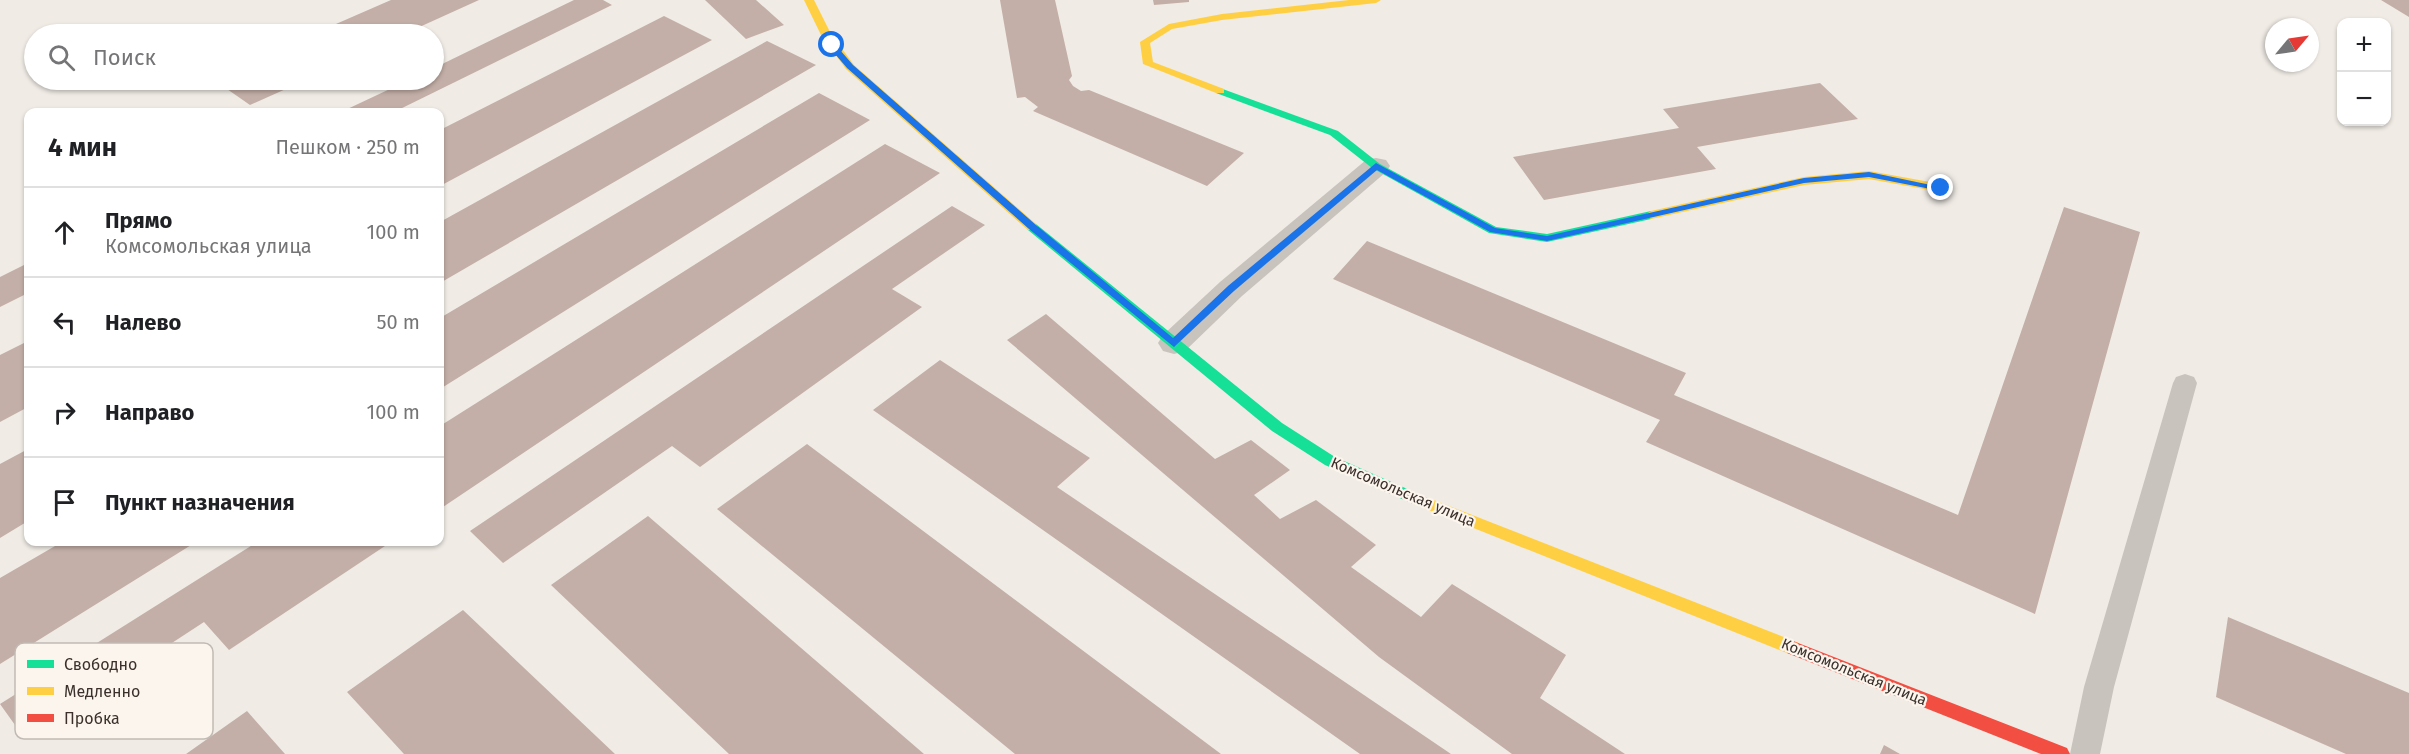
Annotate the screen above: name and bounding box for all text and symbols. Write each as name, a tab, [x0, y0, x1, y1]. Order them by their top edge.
north arrow	[2265, 18, 2319, 72]
map controls	[2337, 18, 2391, 126]
button: +	[2337, 18, 2391, 72]
search box	[24, 24, 444, 90]
route start	[818, 31, 844, 57]
icon: search	[45, 41, 78, 74]
text: Поиск	[93, 44, 156, 71]
button: −	[2337, 72, 2391, 126]
text: 4 мин	[48, 132, 117, 163]
text: Пешком · 250 m	[275, 135, 420, 159]
route end	[1927, 174, 1953, 200]
text: Прямо	[105, 207, 172, 234]
icon: ahead	[48, 216, 81, 249]
text: 100 m	[367, 220, 420, 244]
text: Комсомольская улица	[105, 234, 312, 258]
icon: left	[48, 306, 81, 339]
text: Налево	[105, 309, 181, 336]
text: 50 m	[376, 310, 420, 334]
icon: right	[48, 396, 81, 429]
text: Направо	[105, 399, 194, 426]
text: 100 m	[367, 400, 420, 424]
street label: Комсомольская улица	[1328, 453, 1478, 531]
icon: arrive	[48, 486, 81, 519]
text: Пункт назначения	[105, 489, 295, 516]
street label: Комсомольская улица	[1779, 635, 1929, 709]
legend	[15, 643, 213, 739]
text: Свободно	[64, 655, 137, 674]
text: Медленно	[64, 682, 140, 701]
text: Пробка	[64, 709, 120, 728]

